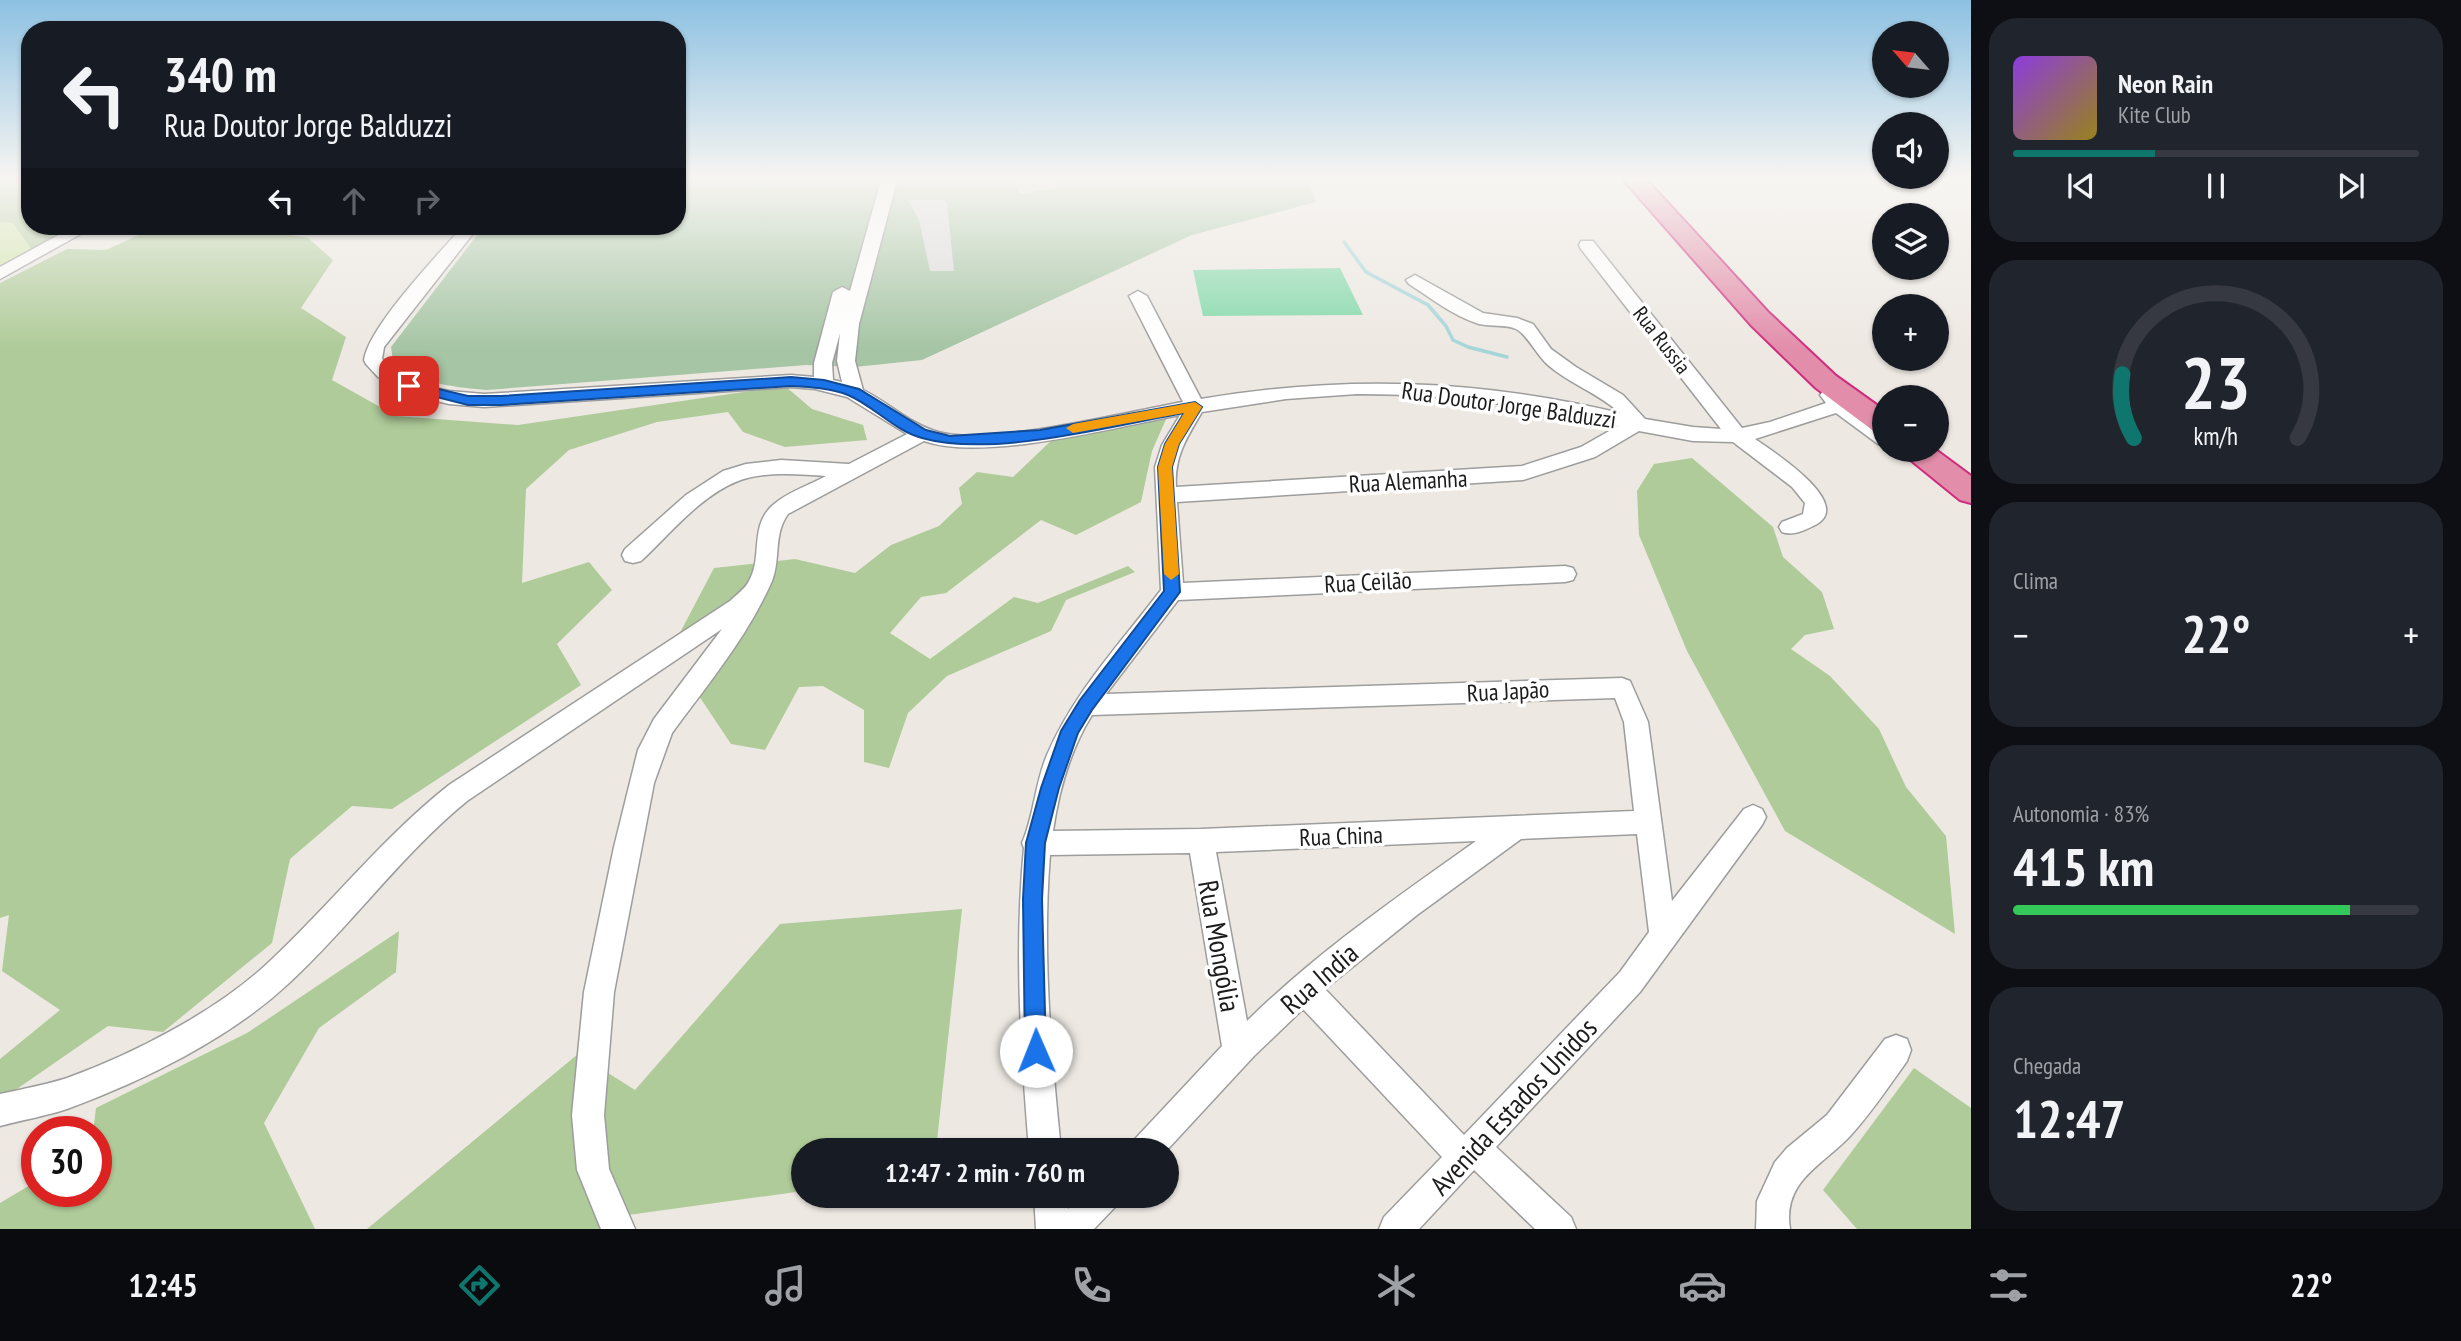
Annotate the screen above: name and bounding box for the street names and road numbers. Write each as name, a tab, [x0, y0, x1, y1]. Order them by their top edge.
street label: Rua Russia	[1627, 301, 1697, 379]
street label: Rua Doutor Jorge Balduzzi	[1400, 375, 1618, 435]
street label: Rua Alemanha	[1348, 462, 1468, 500]
street label: Rua Ceilão	[1323, 564, 1413, 600]
street label: Rua Japão	[1466, 673, 1550, 709]
street label: Rua China	[1299, 819, 1383, 853]
street label: Rua Mongólia	[1190, 877, 1250, 1015]
street label: Rua India	[1273, 934, 1365, 1022]
street label: Avenida Estados Unidos	[1421, 1010, 1605, 1202]

